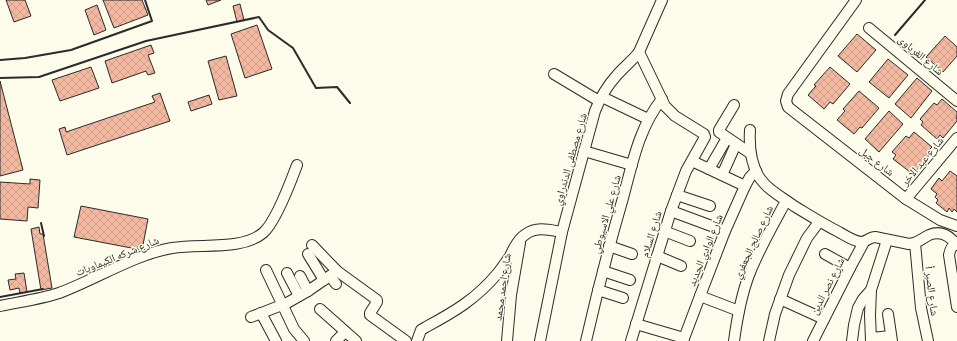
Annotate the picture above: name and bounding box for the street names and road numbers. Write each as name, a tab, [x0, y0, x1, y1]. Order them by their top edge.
street label: شارع الغرباوى	[895, 33, 946, 78]
street label: شارع مصطفى الدندراوي	[551, 111, 592, 207]
street label: شارع عبد الاخر	[898, 134, 947, 189]
street label: شارع جبل	[857, 144, 897, 179]
street label: شارع علي الاسيوطي	[589, 173, 626, 255]
street label: شارع صالح الجعفري	[731, 203, 778, 282]
street label: شارع السلام	[638, 209, 665, 259]
street label: شارع الوادي الجديد	[685, 212, 727, 289]
street label: شارع شركه الكيماويات	[74, 234, 161, 279]
street label: شارع احمد محمد	[491, 253, 514, 321]
street label: شارع نصر الدين	[807, 255, 847, 317]
street label: شارع الصبر أ	[922, 265, 942, 317]

